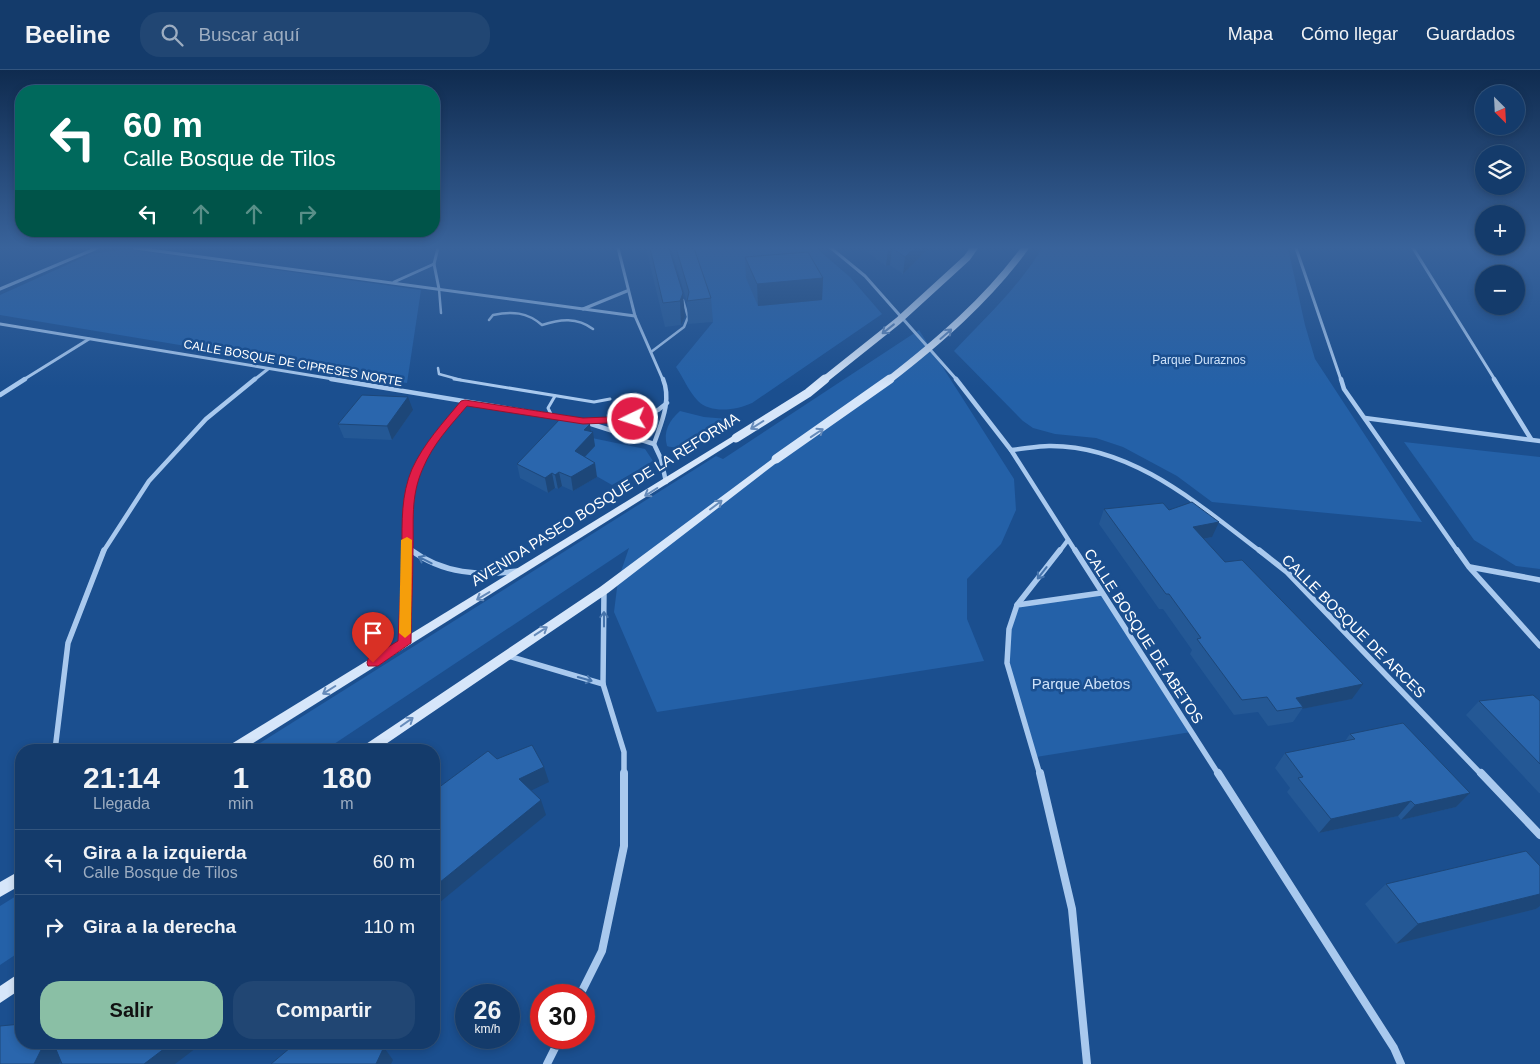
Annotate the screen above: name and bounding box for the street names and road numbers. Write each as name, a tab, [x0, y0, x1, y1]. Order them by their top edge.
street label: CALLE BOSQUE DE CIPRESES NORTE	[183, 337, 403, 389]
street label: AVENIDA PASEO BOSQUE DE LA REFORMA	[468, 409, 742, 589]
street label: CALLE BOSQUE DE ABETOS	[1081, 545, 1207, 727]
street label: CALLE BOSQUE DE ARCES	[1279, 551, 1429, 701]

